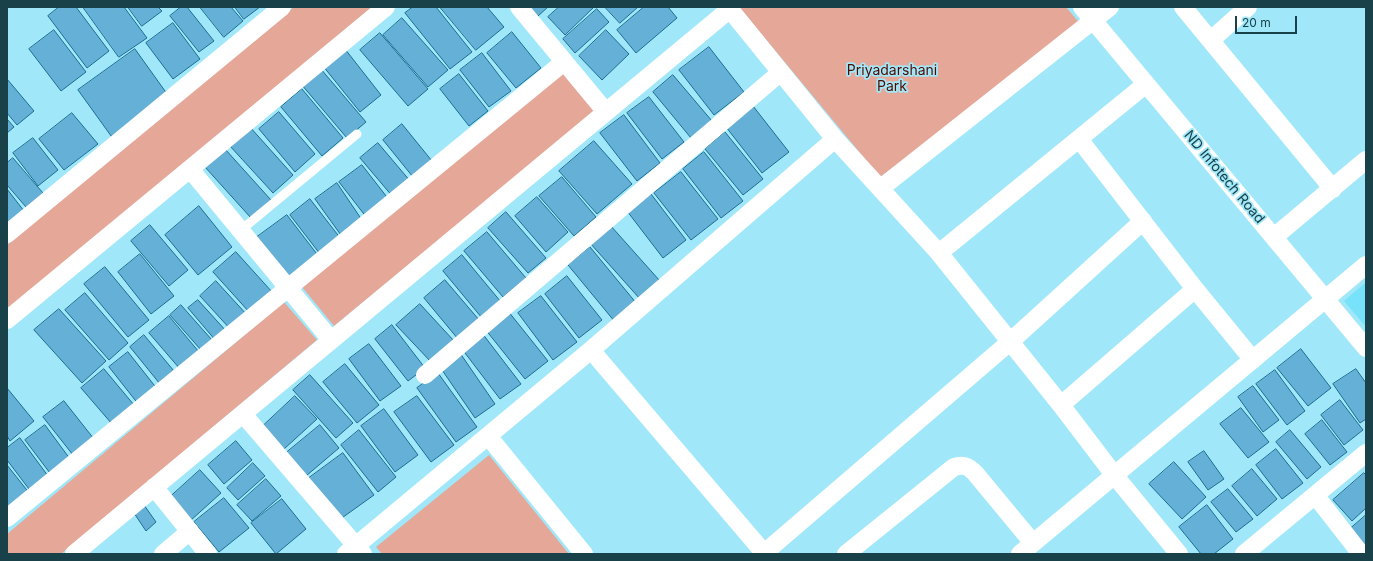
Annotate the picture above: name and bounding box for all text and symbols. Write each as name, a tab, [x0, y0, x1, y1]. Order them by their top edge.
scale bar	[1237, 8, 1299, 34]
text: 20 m	[1242, 15, 1271, 30]
park label: Priyadarshani Park	[847, 63, 937, 96]
street label: ND Infotech Road	[1180, 127, 1268, 227]

